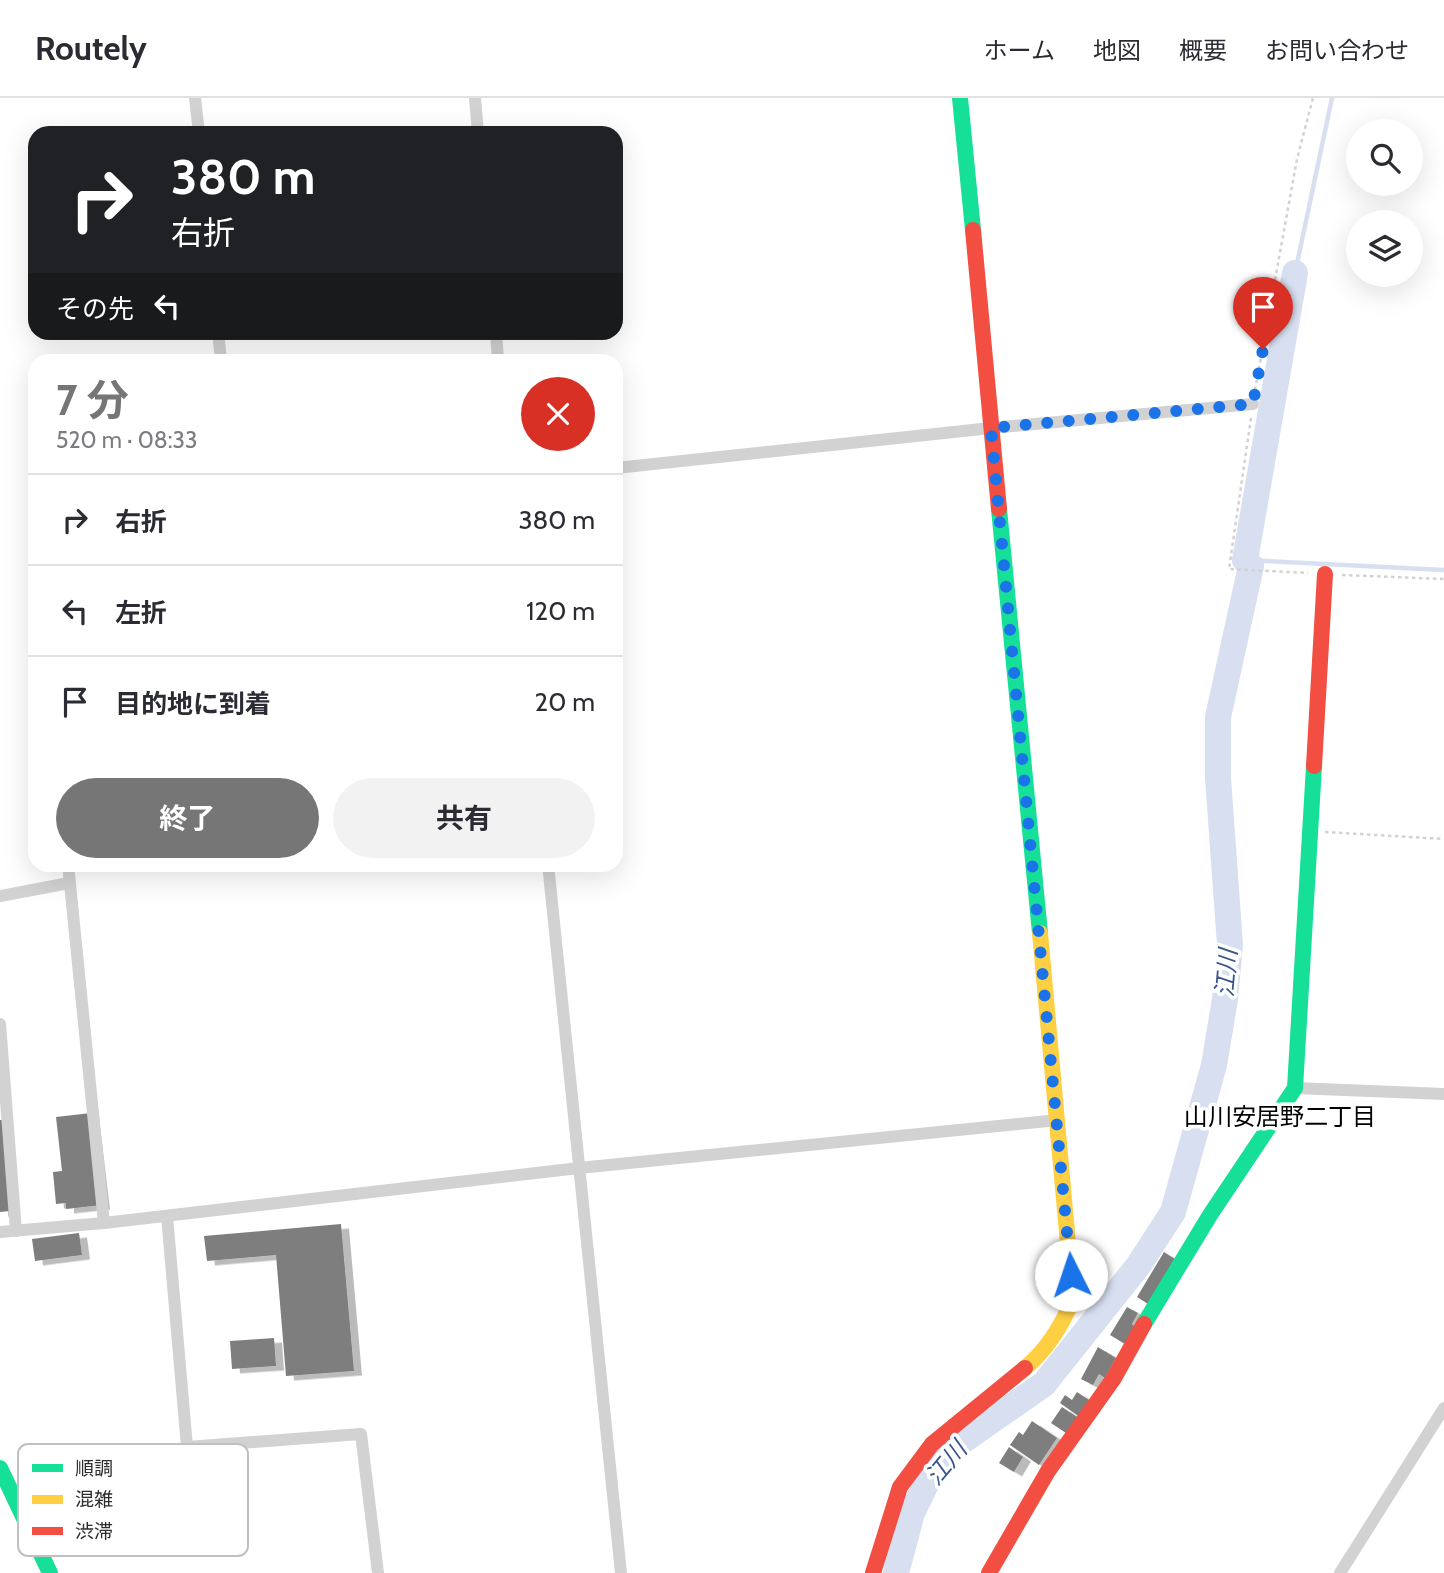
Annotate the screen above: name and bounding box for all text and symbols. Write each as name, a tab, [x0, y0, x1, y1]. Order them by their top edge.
text: Routely	[35, 28, 147, 68]
text: ホーム	[984, 36, 1055, 65]
text: 地図	[1093, 36, 1141, 65]
text: 概要	[1179, 36, 1227, 65]
text: お問い合わせ	[1265, 36, 1409, 65]
map controls	[1346, 119, 1423, 287]
button: search	[1346, 119, 1423, 196]
text: 380 m	[171, 147, 315, 206]
icon: right	[56, 154, 147, 245]
button: layers	[1346, 210, 1423, 287]
text: 右折	[171, 213, 235, 252]
pin	[1233, 277, 1293, 349]
icon: left	[148, 287, 186, 325]
icon: arrive	[1244, 288, 1282, 326]
text: その先	[56, 293, 134, 325]
text: 7 分	[56, 374, 129, 426]
button: close	[521, 377, 595, 451]
text: 520 m · 08:33	[56, 426, 197, 454]
icon: right	[56, 501, 94, 539]
text: 380 m	[518, 504, 595, 536]
text: 右折	[115, 506, 167, 538]
icon: left	[56, 592, 94, 630]
text: 120 m	[526, 595, 595, 627]
text: 左折	[115, 597, 167, 629]
icon: arrive	[56, 683, 94, 721]
text: 20 m	[535, 686, 595, 718]
text: 目的地に到着	[115, 688, 271, 720]
button: 終了	[56, 778, 319, 858]
button: 共有	[333, 778, 595, 858]
water label: 江川	[1209, 945, 1243, 998]
district label: 山川安居野二丁目	[1184, 1102, 1376, 1131]
position arrow	[1034, 1238, 1108, 1312]
water label: 江川	[919, 1433, 974, 1491]
legend	[18, 1444, 248, 1556]
text: 順調	[75, 1457, 113, 1480]
text: 混雑	[75, 1488, 113, 1511]
text: 渋滞	[75, 1520, 113, 1543]

